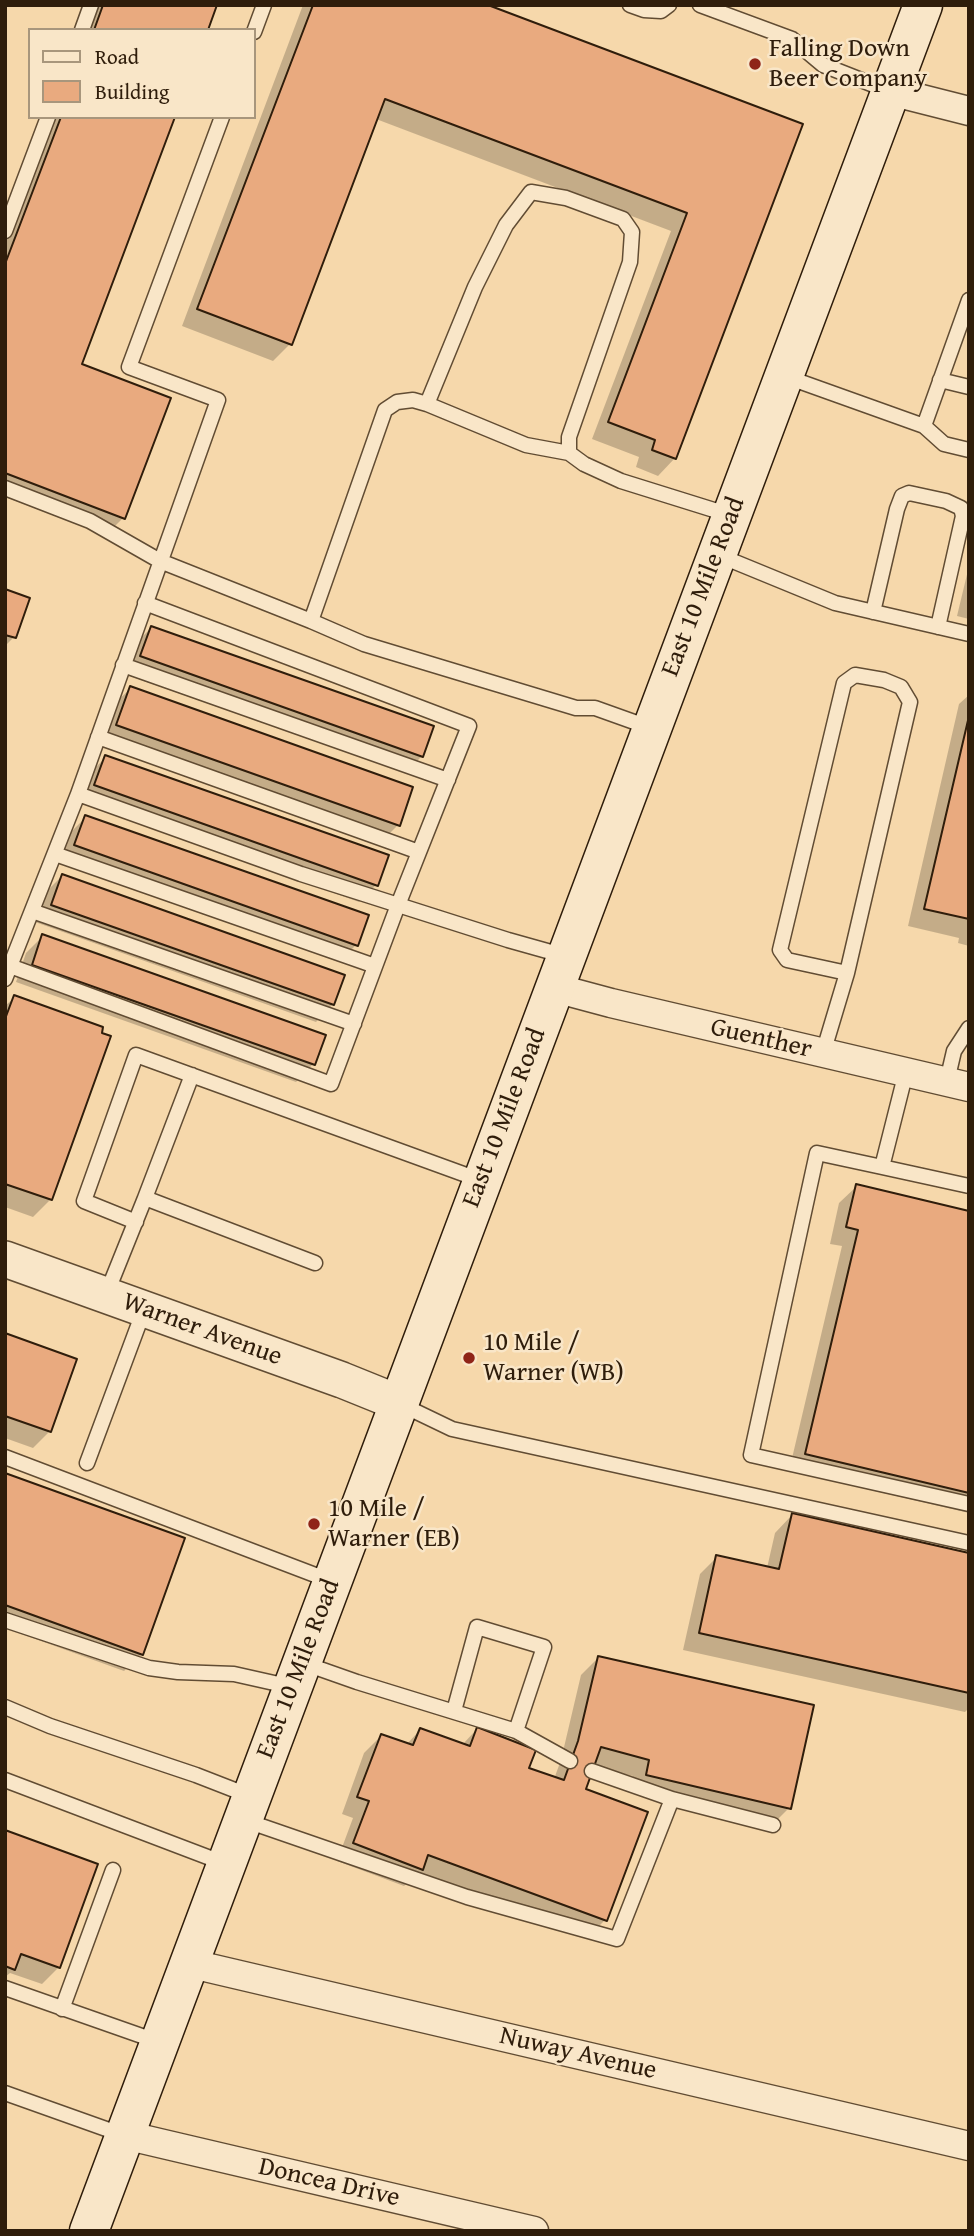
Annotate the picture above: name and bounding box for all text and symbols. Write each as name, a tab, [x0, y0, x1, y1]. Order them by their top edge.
legend	[28, 28, 256, 119]
place label: Falling Down Beer Company	[769, 33, 927, 94]
text: Road	[95, 41, 139, 72]
marker: Falling Down Beer Company	[747, 56, 763, 72]
text: Building	[95, 76, 169, 107]
street label: East 10 Mile Road	[655, 493, 753, 681]
street label: Guenther	[707, 1012, 815, 1066]
street label: East 10 Mile Road	[456, 1024, 554, 1212]
street label: Warner Avenue	[118, 1287, 286, 1373]
place label: 10 Mile / Warner (WB)	[483, 1327, 624, 1388]
marker: 10 Mile / Warner (WB)	[461, 1350, 477, 1366]
place label: 10 Mile / Warner (EB)	[328, 1493, 460, 1554]
marker: 10 Mile / Warner (EB)	[306, 1516, 322, 1532]
street label: East 10 Mile Road	[250, 1575, 348, 1763]
street label: Nuway Avenue	[497, 2021, 659, 2087]
street label: Doncea Drive	[255, 2152, 403, 2214]

